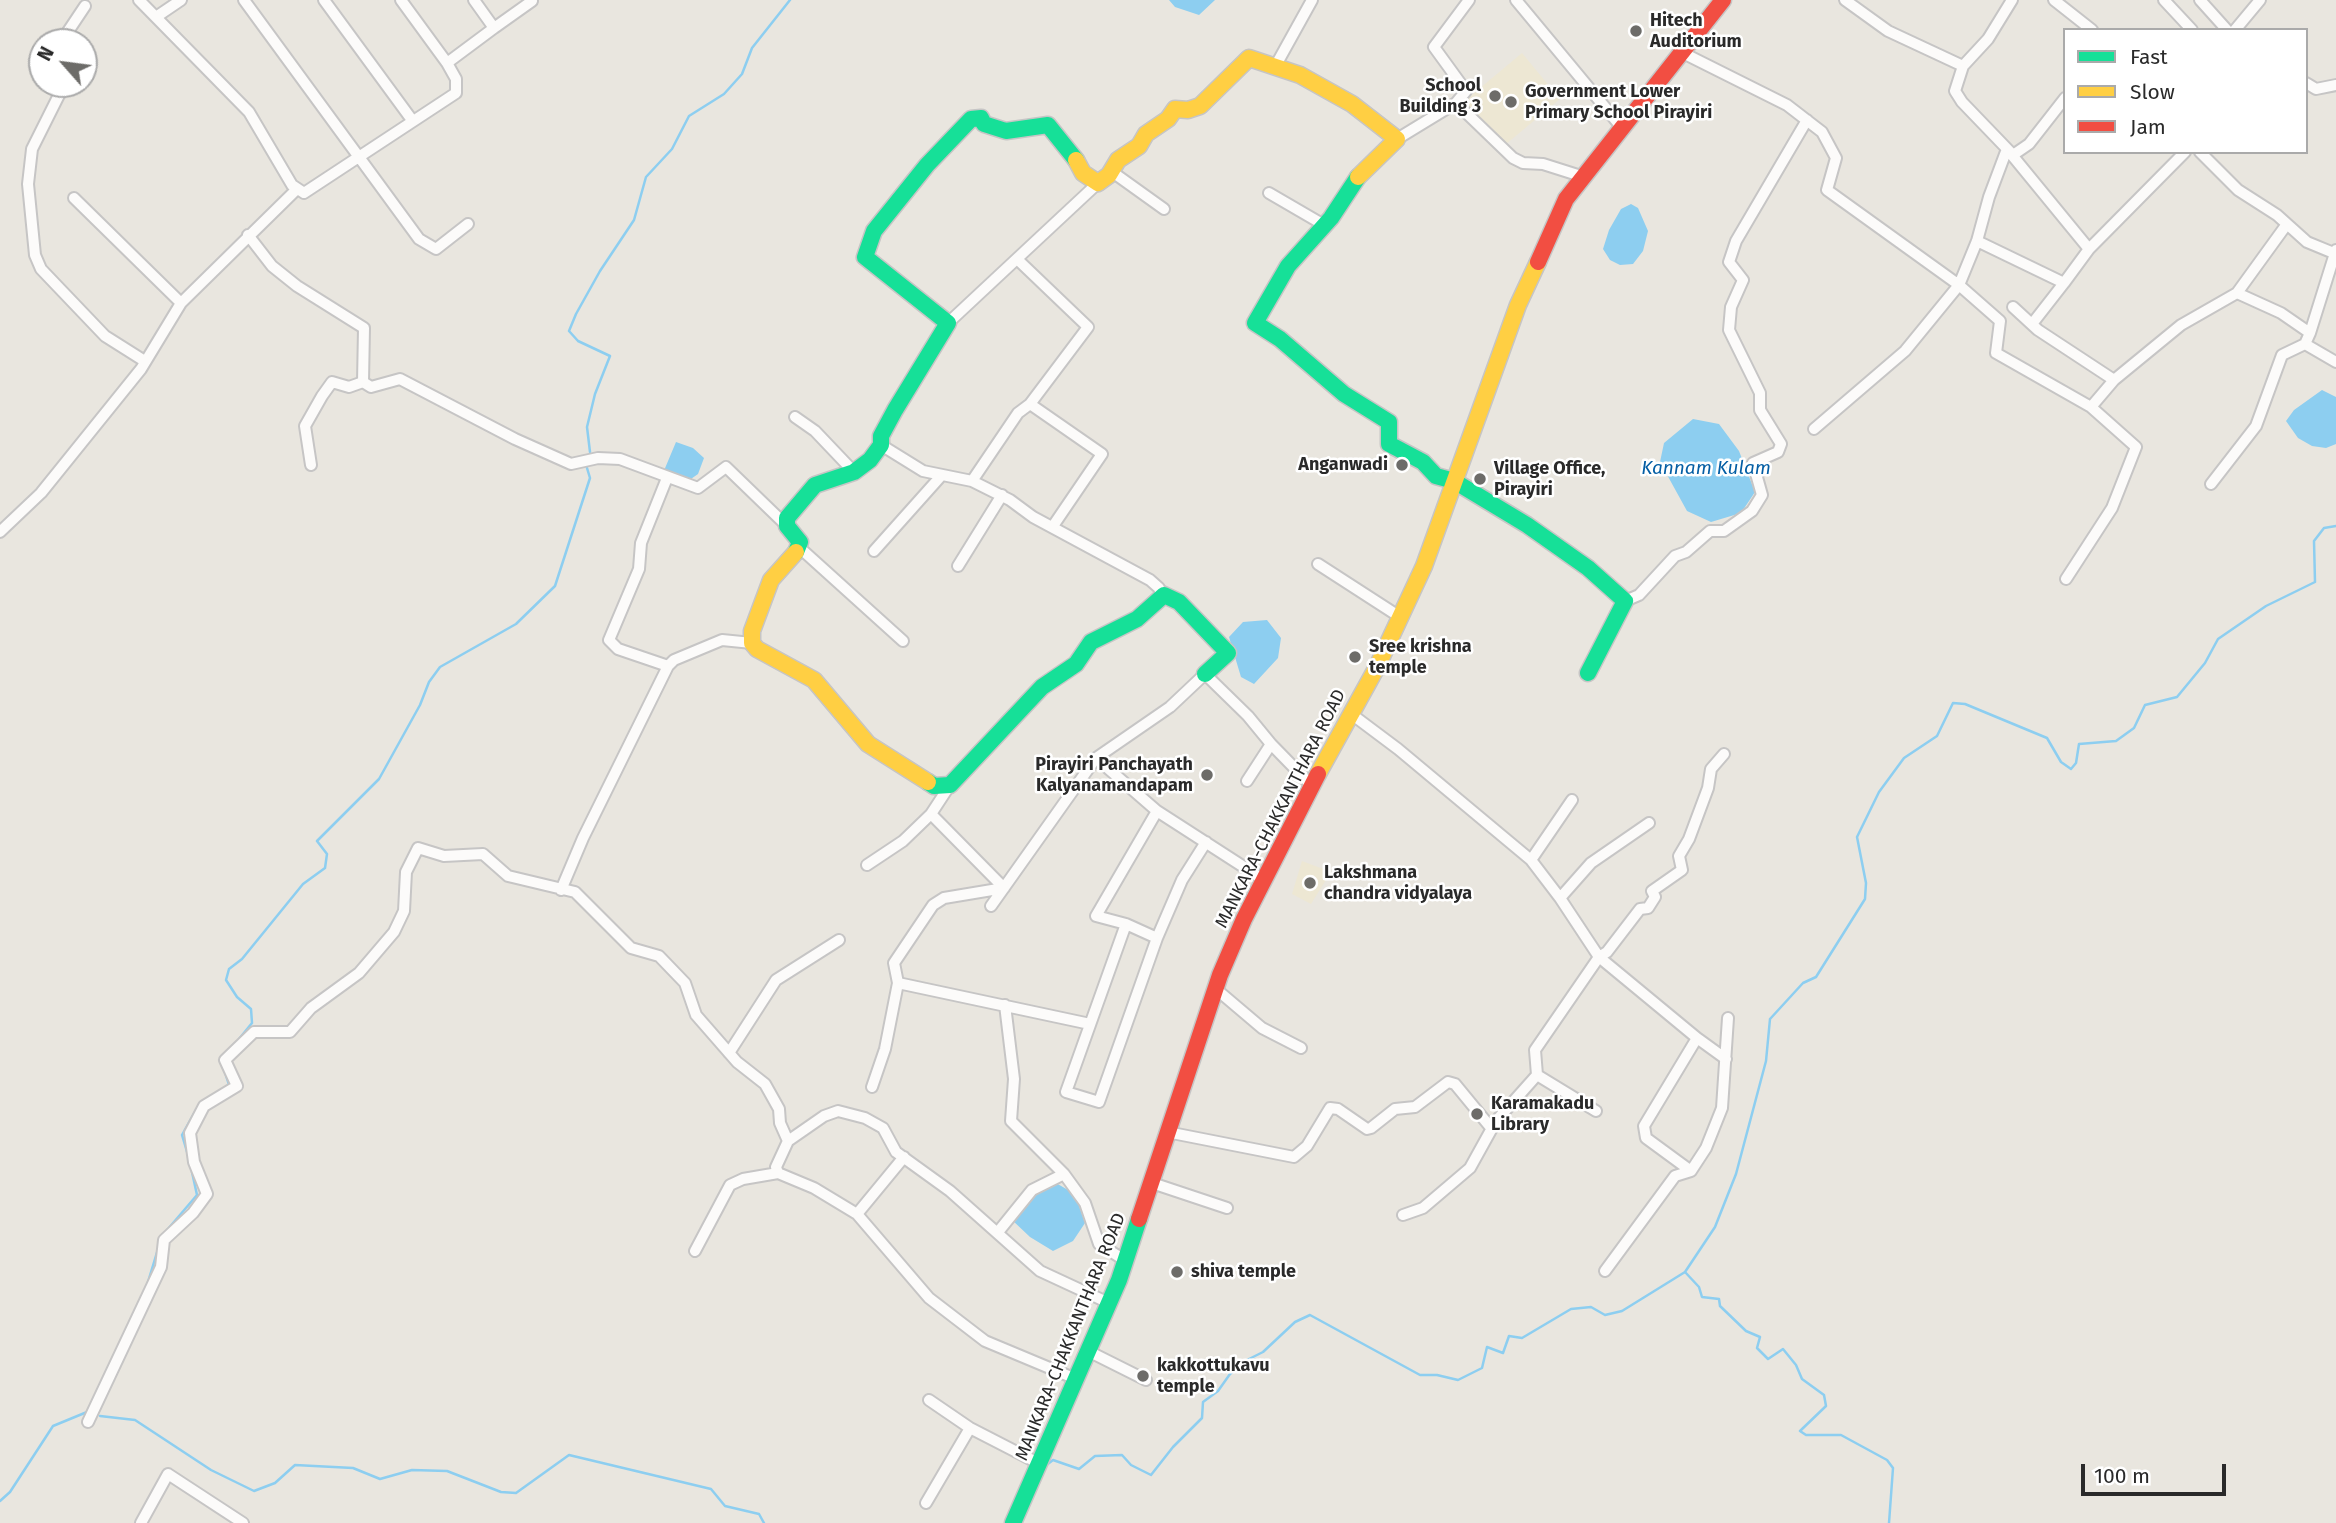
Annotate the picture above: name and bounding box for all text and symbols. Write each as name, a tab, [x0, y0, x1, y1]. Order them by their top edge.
place label: Hitech Auditorium	[1650, 10, 1742, 52]
marker: Hitech Auditorium	[1628, 23, 1644, 39]
north arrow	[28, 28, 98, 98]
legend	[2063, 28, 2308, 154]
text: N	[33, 43, 59, 65]
text: Fast	[2130, 44, 2168, 70]
place label: School Building 3	[1399, 75, 1481, 118]
text: Slow	[2130, 79, 2175, 105]
place label: Government Lower Primary School Pirayiri	[1525, 81, 1712, 124]
marker: School Building 3	[1487, 88, 1503, 104]
marker: Government Lower Primary School Pirayiri	[1503, 94, 1519, 110]
text: Jam	[2130, 114, 2166, 140]
place label: Anganwadi	[1298, 454, 1388, 476]
marker: Anganwadi	[1394, 457, 1410, 473]
place label: Village Office, Pirayiri	[1494, 458, 1605, 500]
water label: Kannam Kulam	[1641, 458, 1771, 480]
marker: Village Office, Pirayiri	[1472, 471, 1488, 487]
place label: Sree krishna temple	[1369, 636, 1472, 678]
marker: Sree krishna temple	[1347, 649, 1363, 665]
street label: MANKARA-CHAKKANTHARA ROAD	[1211, 686, 1351, 932]
place label: Pirayiri Panchayath Kalyanamandapam	[1035, 754, 1193, 796]
marker: Pirayiri Panchayath Kalyanamandapam	[1199, 767, 1215, 783]
place label: Lakshmana chandra vidyalaya	[1324, 862, 1472, 904]
marker: Lakshmana chandra vidyalaya	[1302, 875, 1318, 891]
place label: Karamakadu Library	[1491, 1093, 1594, 1136]
marker: Karamakadu Library	[1469, 1106, 1485, 1122]
street label: MANKARA-CHAKKANTHARA ROAD	[1011, 1210, 1131, 1464]
place label: shiva temple	[1191, 1261, 1296, 1283]
marker: shiva temple	[1169, 1264, 1185, 1280]
place label: kakkottukavu temple	[1157, 1355, 1270, 1398]
marker: kakkottukavu temple	[1135, 1368, 1151, 1384]
scale bar	[2084, 1450, 2229, 1494]
text: 100 m	[2094, 1463, 2150, 1489]

